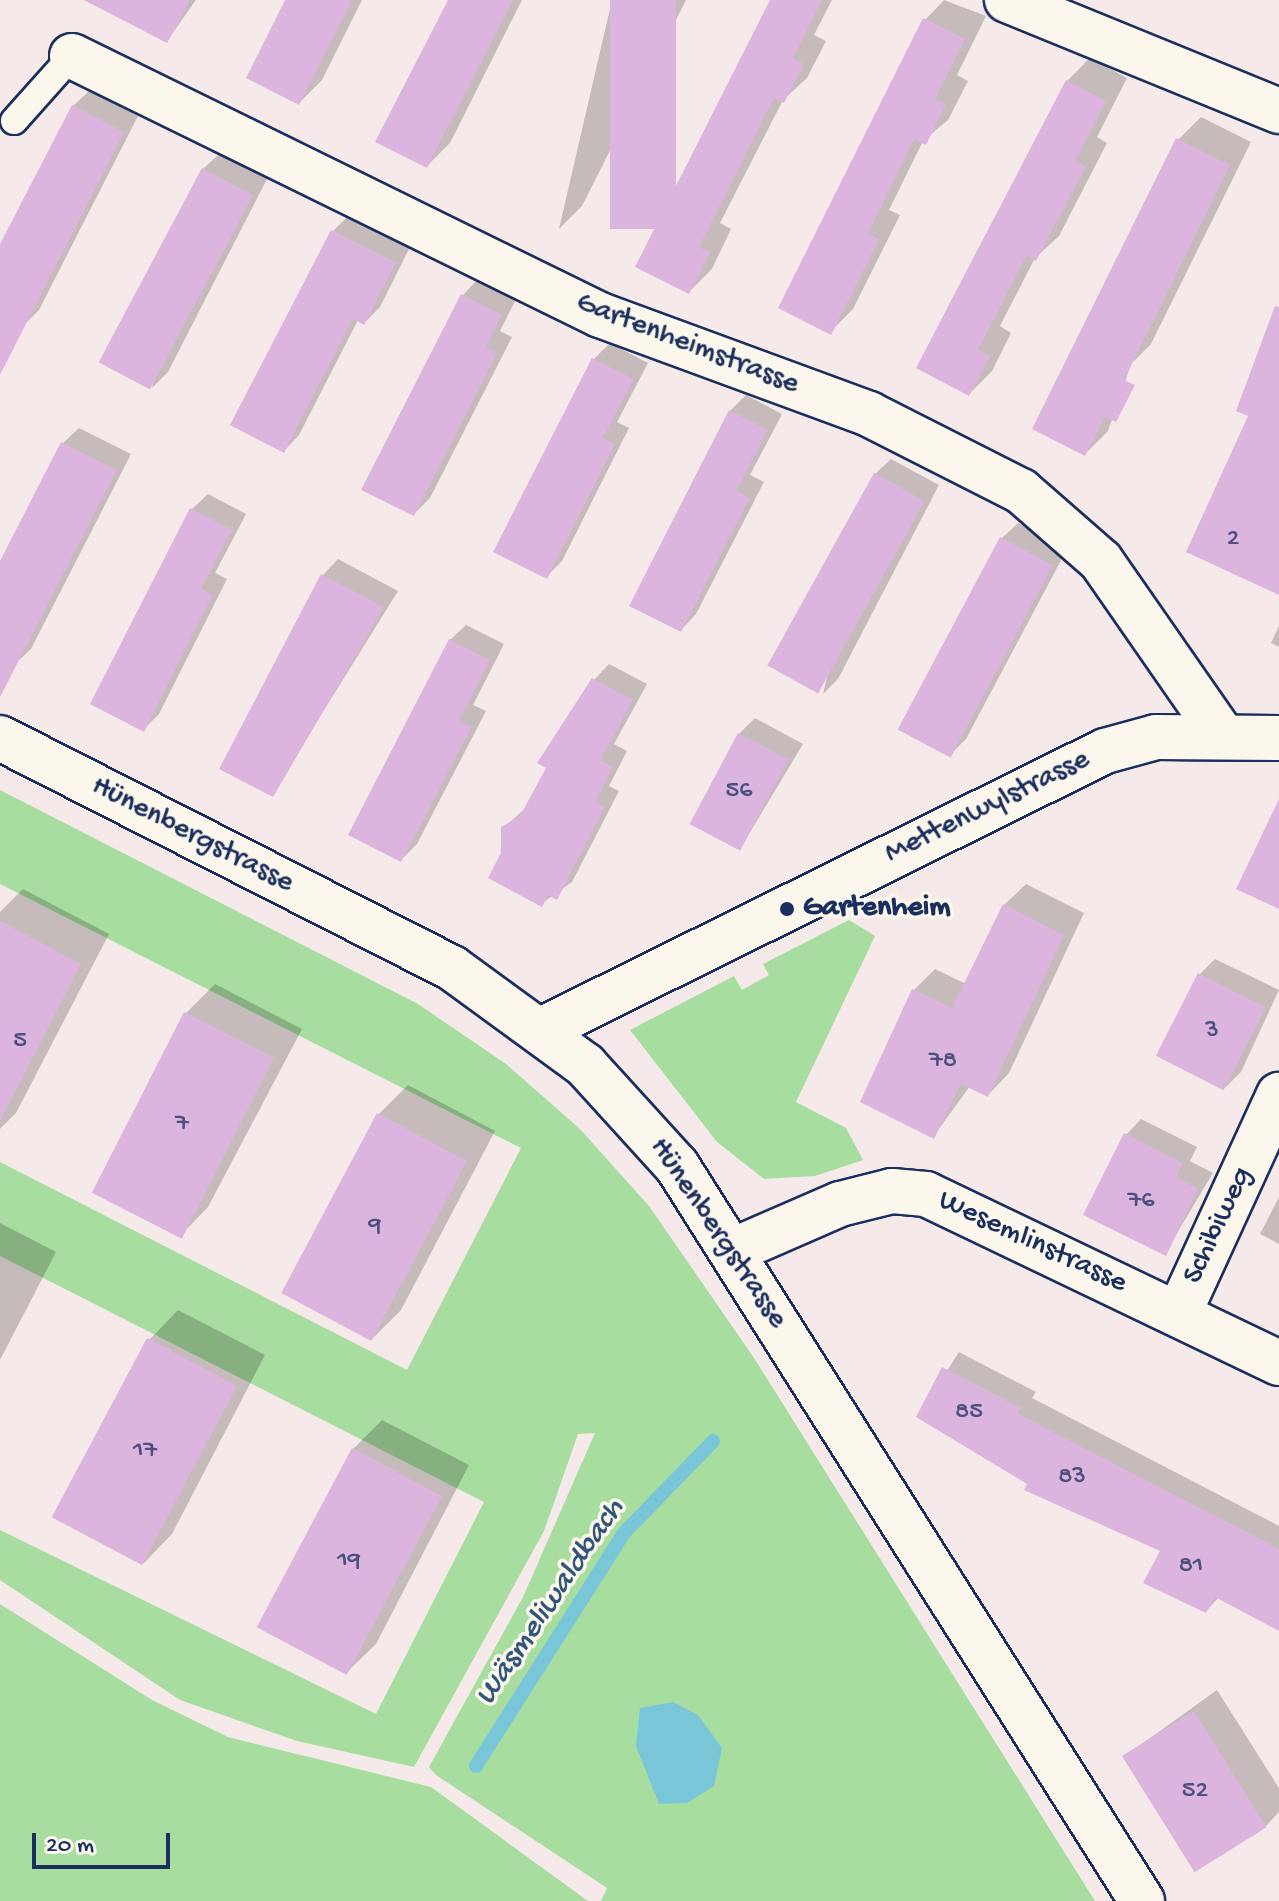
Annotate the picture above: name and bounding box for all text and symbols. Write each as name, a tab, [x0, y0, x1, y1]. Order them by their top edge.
street label: Gartenheimstrasse	[571, 286, 803, 404]
house number: 2	[1227, 524, 1239, 556]
street label: Mettenwylstrasse	[880, 743, 1096, 873]
street label: Hünenbergstrasse	[85, 769, 299, 903]
house number: 56	[726, 776, 752, 808]
place label: Gartenheim	[803, 891, 951, 927]
marker: Gartenheim	[778, 900, 796, 918]
house number: 3	[1205, 1016, 1219, 1048]
house number: 5	[13, 1026, 27, 1058]
house number: 78	[929, 1046, 957, 1078]
house number: 7	[175, 1109, 189, 1141]
street label: Hünenbergstrasse	[640, 1132, 794, 1336]
street label: Schibiweg	[1176, 1162, 1262, 1290]
street label: Wesemlinstrasse	[932, 1184, 1132, 1302]
house number: 76	[1128, 1186, 1154, 1218]
house number: 9	[368, 1211, 382, 1243]
house number: 85	[955, 1397, 983, 1429]
house number: 17	[133, 1436, 157, 1468]
house number: 83	[1058, 1462, 1086, 1494]
water label: Wäsmeliwaldbach	[468, 1492, 634, 1714]
house number: 19	[337, 1546, 361, 1578]
house number: 81	[1179, 1551, 1203, 1583]
house number: 52	[1182, 1776, 1208, 1808]
scale bar	[36, 1817, 174, 1867]
text: 20 m	[46, 1832, 94, 1861]

